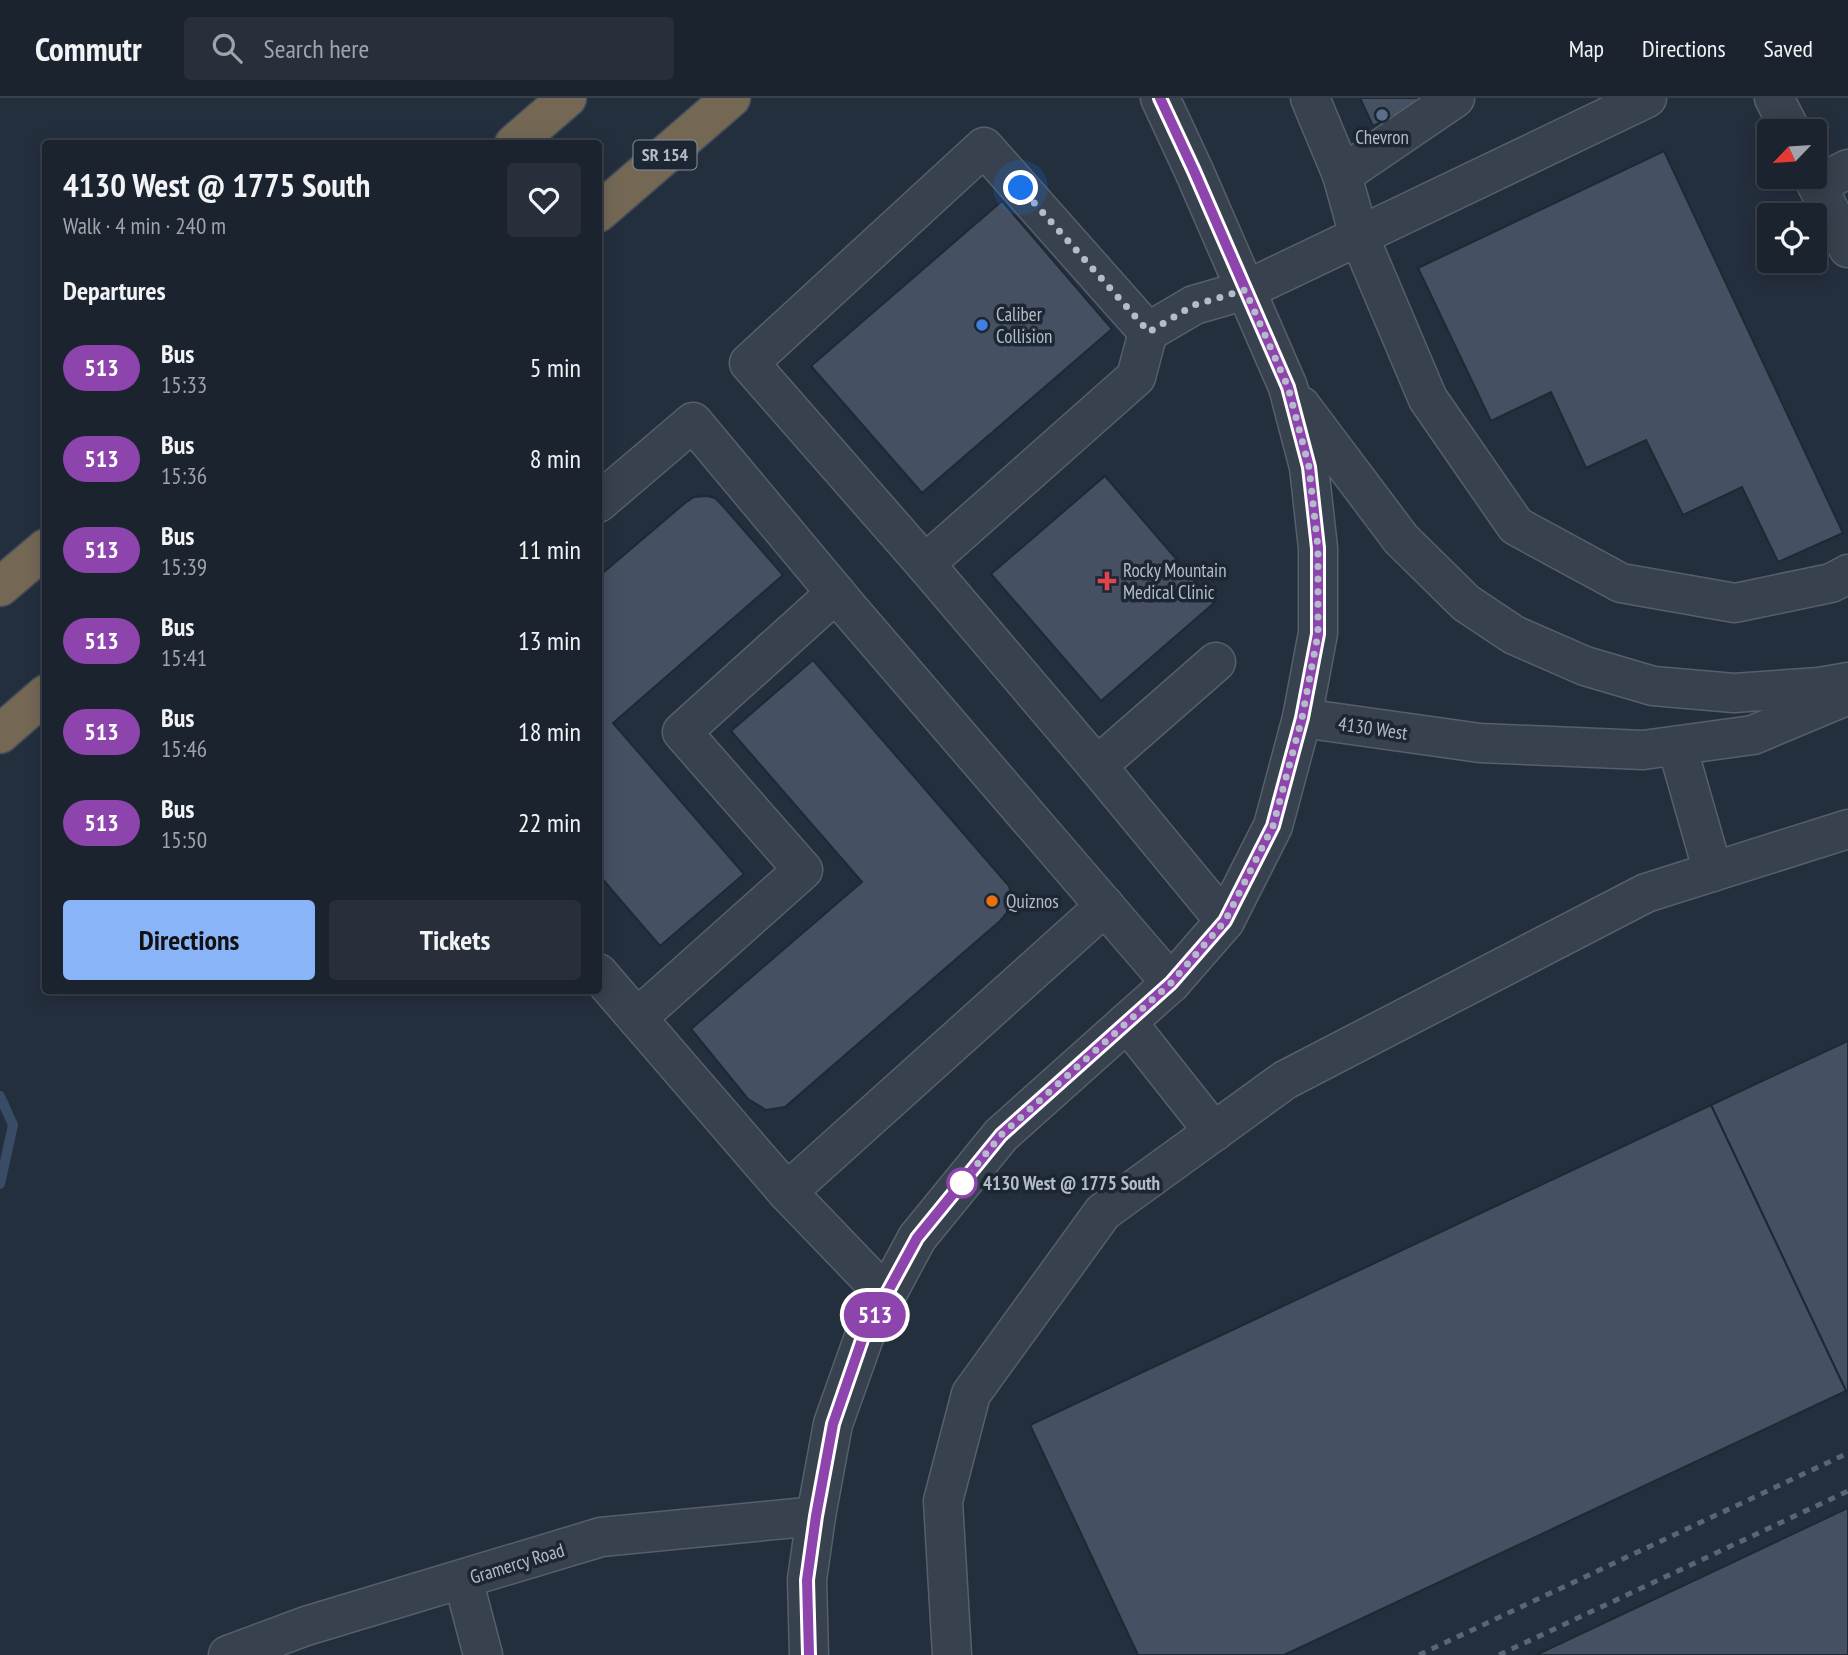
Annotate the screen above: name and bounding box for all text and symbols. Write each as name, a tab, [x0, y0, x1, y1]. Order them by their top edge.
search box	[184, 17, 674, 80]
text: Commutr	[35, 27, 142, 70]
icon: search	[208, 29, 246, 67]
text: Search here	[264, 32, 369, 65]
text: Map	[1569, 33, 1604, 64]
text: Directions	[1642, 33, 1726, 64]
text: Saved	[1764, 33, 1813, 64]
marker: Chevron	[1374, 107, 1390, 123]
north arrow	[1757, 119, 1827, 189]
map controls	[1757, 119, 1827, 273]
place label: Chevron	[1355, 125, 1409, 149]
road number: SR 154	[634, 140, 696, 170]
text: 4130 West @ 1775 South	[63, 163, 370, 206]
button: heart	[507, 163, 581, 237]
your location	[1003, 170, 1038, 205]
button: locate	[1757, 203, 1827, 273]
text: Walk · 4 min · 240 m	[63, 211, 226, 240]
text: Departures	[63, 274, 166, 307]
place label: Caliber Collision	[996, 302, 1052, 348]
marker: Caliber Collision	[974, 317, 990, 333]
text: Bus	[161, 337, 194, 370]
text: 5 min	[530, 351, 581, 384]
text: 513	[84, 352, 119, 383]
text: 15:33	[161, 370, 207, 399]
text: Bus	[161, 428, 194, 461]
text: 8 min	[530, 442, 581, 475]
text: 513	[84, 443, 119, 474]
text: 15:36	[161, 461, 207, 490]
text: Bus	[161, 519, 194, 552]
text: 11 min	[518, 533, 581, 566]
text: 513	[84, 534, 119, 565]
text: 15:39	[161, 552, 207, 581]
place label: Rocky Mountain Medical Clinic	[1123, 558, 1227, 604]
marker: Rocky Mountain Medical Clinic	[1097, 571, 1117, 591]
text: Bus	[161, 610, 194, 643]
text: 13 min	[518, 624, 581, 657]
text: 513	[84, 625, 119, 656]
text: 15:41	[161, 643, 207, 672]
text: Bus	[161, 701, 194, 734]
street label: 4130 West	[1337, 711, 1410, 745]
text: 18 min	[518, 715, 581, 748]
text: 513	[84, 716, 119, 747]
text: 15:46	[161, 734, 207, 763]
text: Bus	[161, 792, 194, 825]
text: 22 min	[518, 806, 581, 839]
text: 513	[84, 807, 119, 838]
text: 15:50	[161, 825, 207, 854]
place label: Quiznos	[1006, 889, 1059, 913]
marker: Quiznos	[984, 893, 1000, 909]
button: Directions	[63, 900, 315, 980]
button: Tickets	[329, 900, 581, 980]
marker: 4130 West @ 1775 South	[947, 1168, 977, 1198]
place label: 4130 West @ 1775 South	[983, 1171, 1160, 1195]
line badge: 513	[835, 1292, 915, 1338]
text: 513	[858, 1299, 892, 1330]
street label: Gramercy Road	[467, 1537, 567, 1589]

